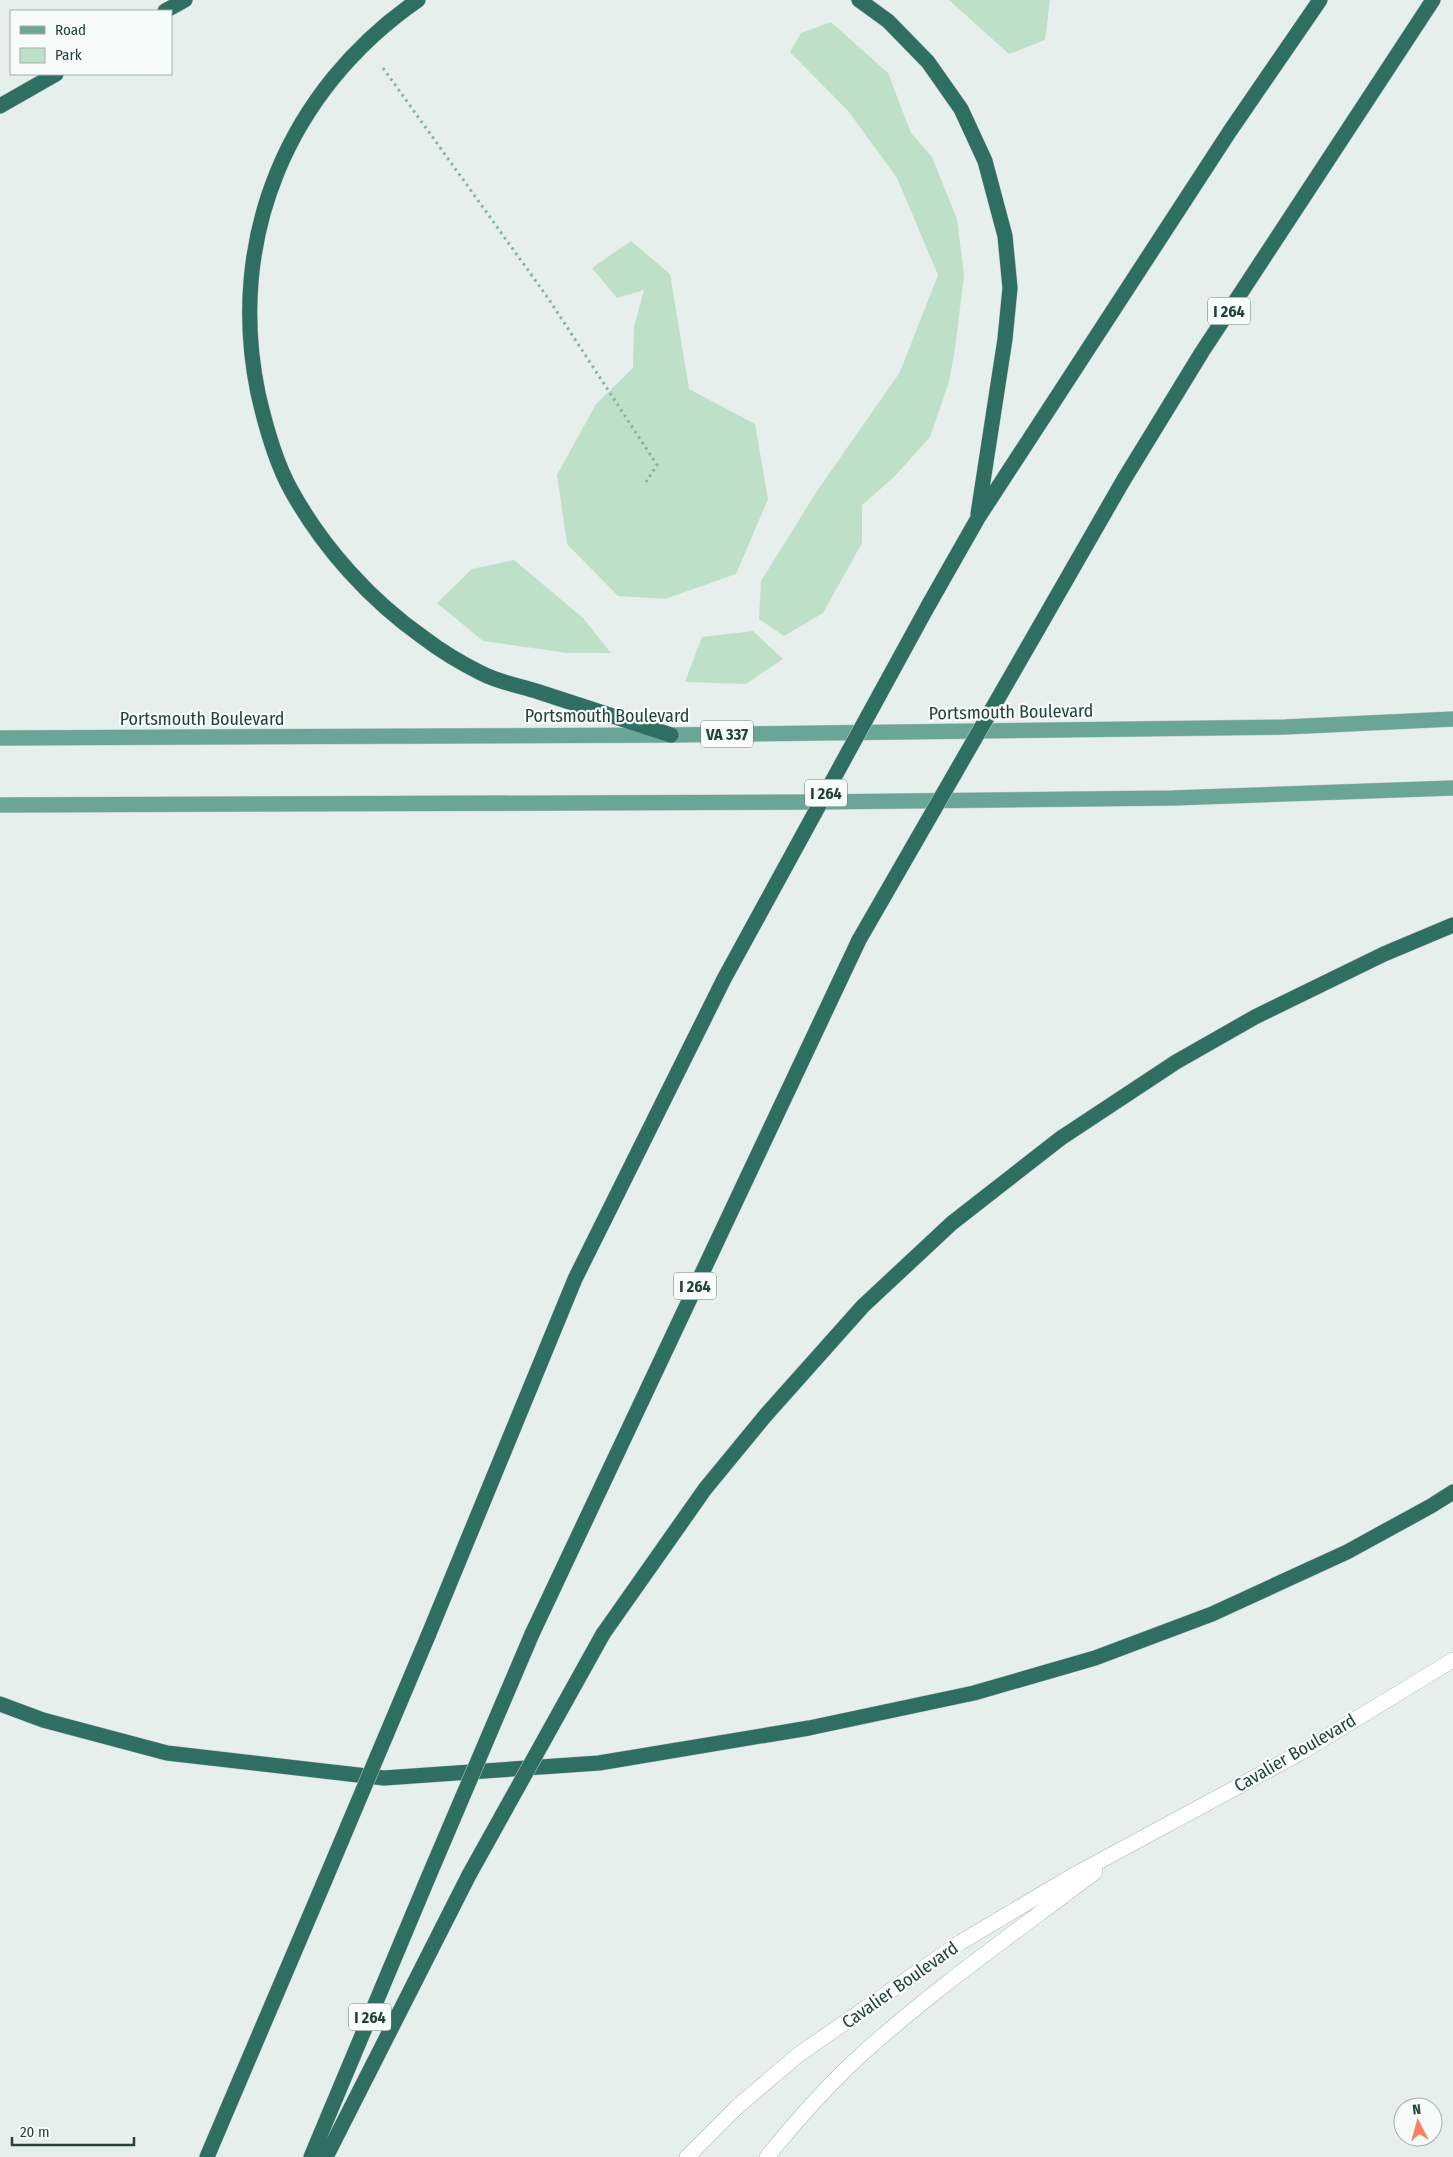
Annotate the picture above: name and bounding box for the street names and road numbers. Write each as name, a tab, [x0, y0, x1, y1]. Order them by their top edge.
road number: I 264	[1208, 298, 1250, 324]
street label: Portsmouth Boulevard	[928, 700, 1094, 724]
street label: Portsmouth Boulevard	[525, 705, 689, 727]
street label: Portsmouth Boulevard	[120, 708, 284, 730]
road number: VA 337	[701, 721, 753, 748]
road number: I 264	[805, 780, 847, 806]
road number: I 264	[674, 1272, 716, 1300]
street label: Cavalier Boulevard	[1230, 1709, 1360, 1797]
street label: Cavalier Boulevard	[838, 1937, 962, 2033]
road number: I 264	[349, 2004, 391, 2030]

